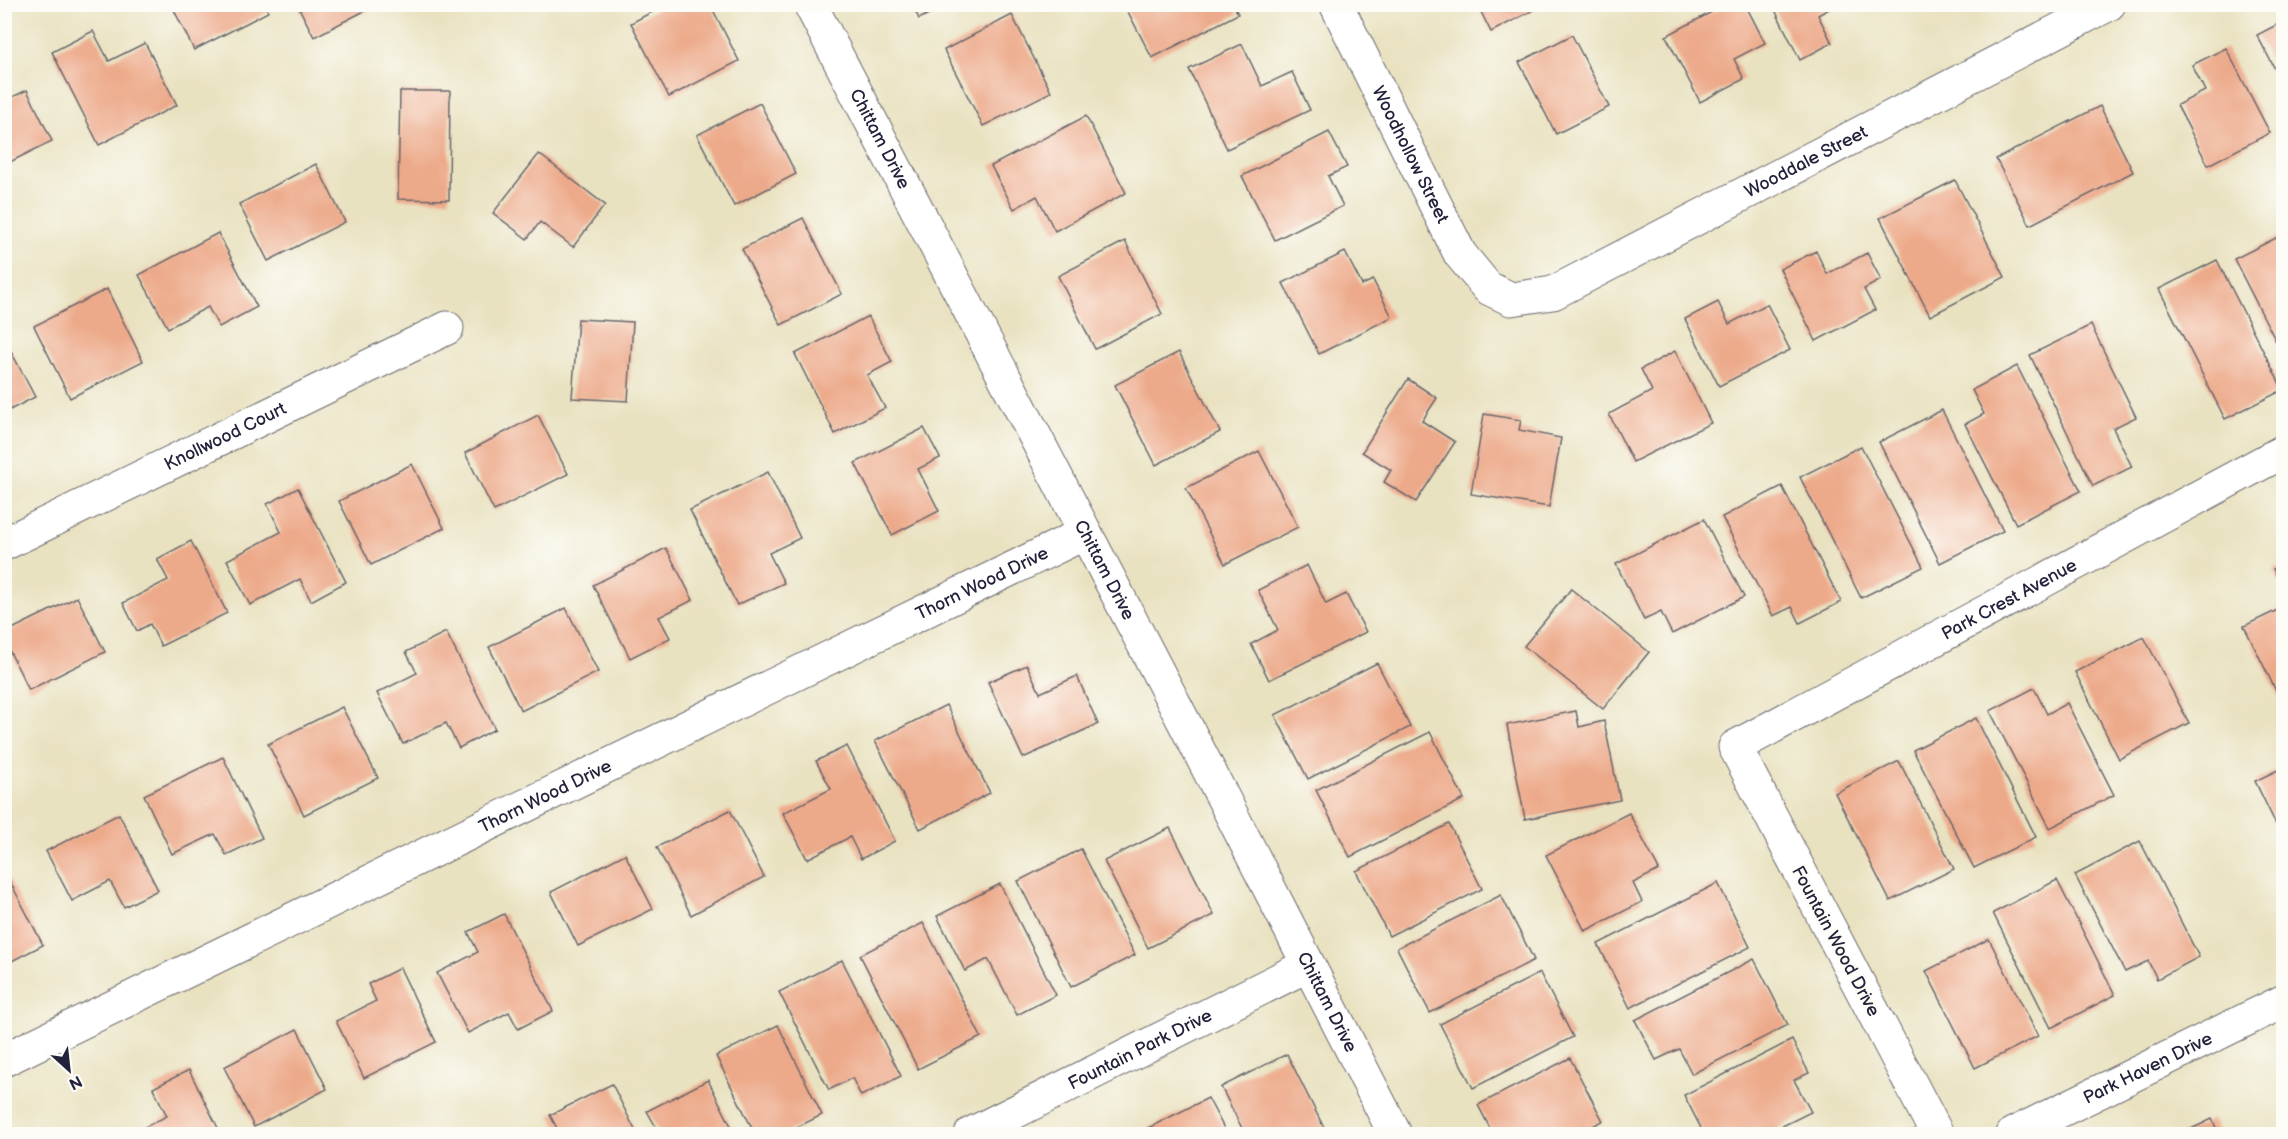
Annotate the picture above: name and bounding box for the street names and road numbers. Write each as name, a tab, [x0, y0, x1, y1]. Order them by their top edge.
street label: Woodhollow Street	[1367, 83, 1453, 227]
street label: Chittam Drive	[845, 85, 915, 193]
street label: Wooddale Street	[1741, 121, 1871, 203]
street label: Knollwood Court	[161, 398, 290, 475]
street label: Chittam Drive	[1070, 517, 1139, 624]
street label: Thorn Wood Drive	[913, 542, 1052, 625]
street label: Park Crest Avenue	[1938, 555, 2081, 645]
street label: Thorn Wood Drive	[476, 755, 615, 838]
street label: Fountain Wood Drive	[1787, 862, 1884, 1020]
street label: Chittam Drive	[1293, 948, 1361, 1056]
street label: Fountain Park Drive	[1065, 1005, 1216, 1095]
street label: Park Haven Drive	[2080, 1028, 2216, 1109]

